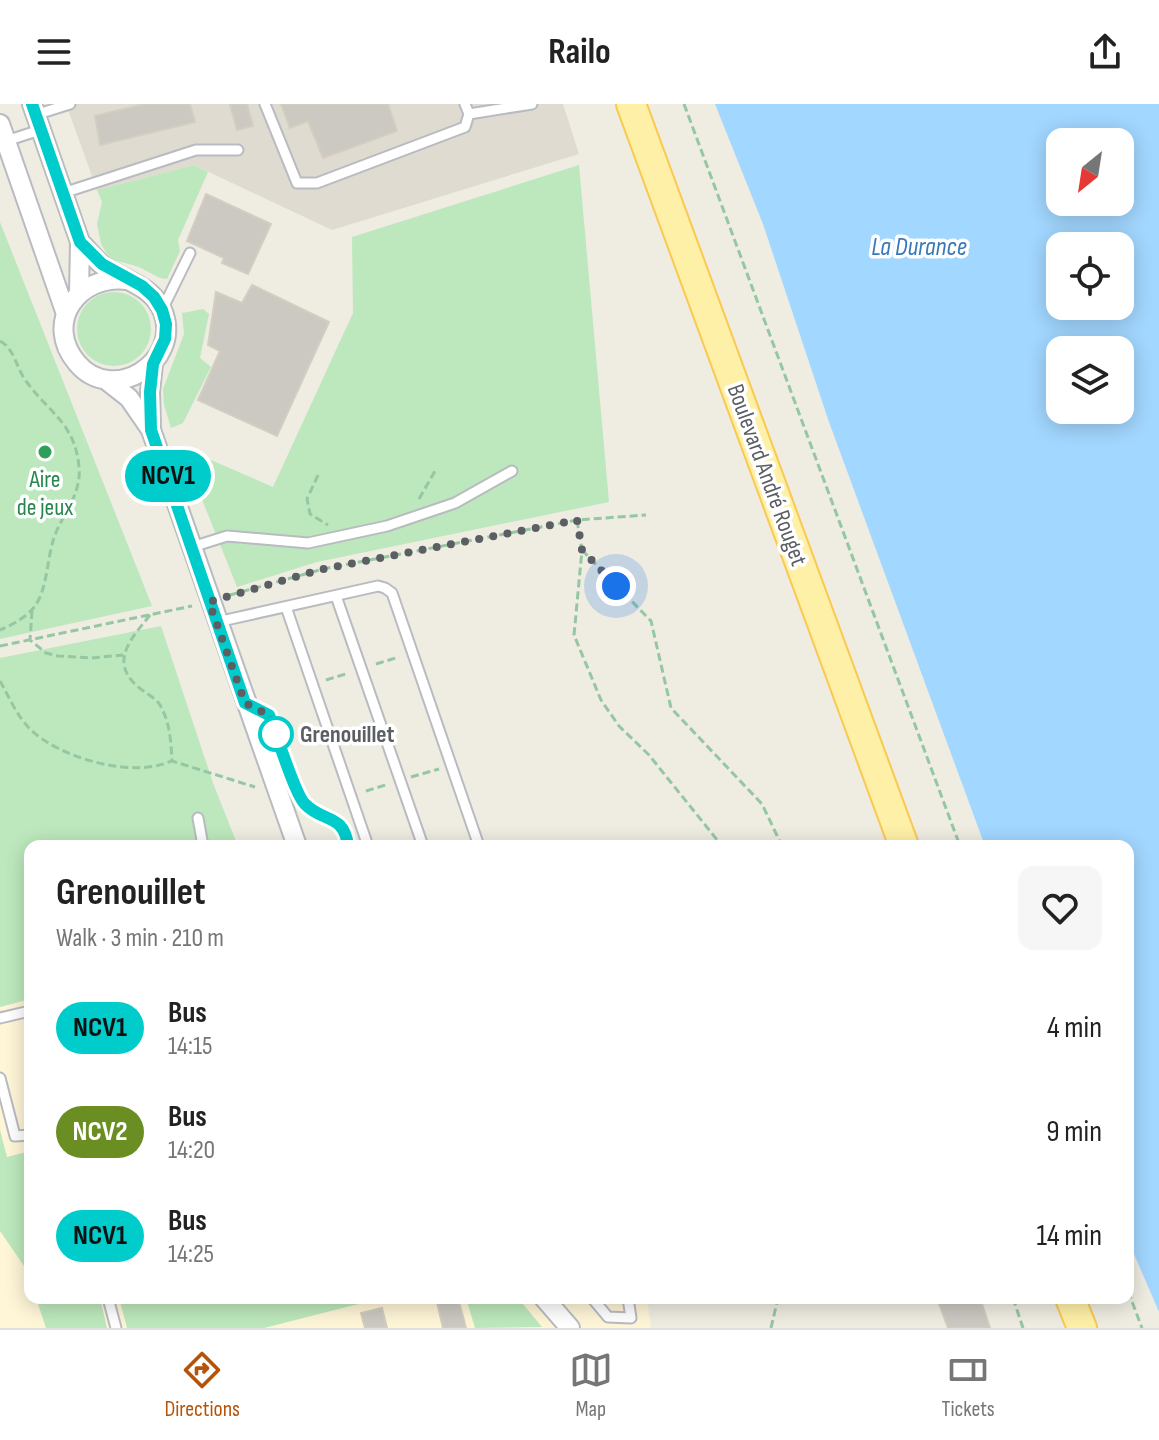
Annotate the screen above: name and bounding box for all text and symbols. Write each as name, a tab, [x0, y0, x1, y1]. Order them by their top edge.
icon: menu	[32, 30, 76, 74]
icon: share	[1083, 30, 1127, 74]
text: Railo	[548, 31, 611, 74]
north arrow	[1046, 128, 1134, 216]
map controls	[1046, 128, 1134, 424]
water label: La Durance	[871, 232, 967, 263]
button: locate	[1046, 232, 1134, 320]
button: layers	[1046, 336, 1134, 424]
street label: Boulevard André Rouget	[721, 380, 813, 570]
marker: Aire de jeux	[36, 443, 54, 461]
line badge: NCV1	[112, 450, 224, 502]
text: NCV1	[141, 459, 195, 492]
place label: Aire de jeux	[17, 465, 73, 522]
your location	[596, 566, 636, 606]
marker: Grenouillet	[259, 717, 293, 751]
place label: Grenouillet	[300, 720, 394, 749]
button: heart	[1018, 866, 1102, 950]
text: Grenouillet	[56, 870, 205, 915]
text: Walk · 3 min · 210 m	[56, 923, 224, 954]
text: Bus	[168, 995, 207, 1031]
text: 4 min	[1047, 1010, 1102, 1046]
text: NCV1	[73, 1011, 127, 1044]
text: 14:15	[168, 1031, 212, 1062]
text: Bus	[168, 1099, 207, 1135]
text: 9 min	[1046, 1114, 1102, 1150]
text: NCV2	[73, 1115, 127, 1148]
text: 14:20	[168, 1135, 215, 1166]
text: Bus	[168, 1203, 207, 1239]
text: 14 min	[1037, 1218, 1102, 1254]
text: NCV1	[73, 1219, 127, 1252]
text: 14:25	[168, 1239, 214, 1270]
tab: Directions	[164, 1348, 240, 1423]
tab: Map	[569, 1348, 613, 1423]
tab: Tickets	[942, 1348, 995, 1423]

